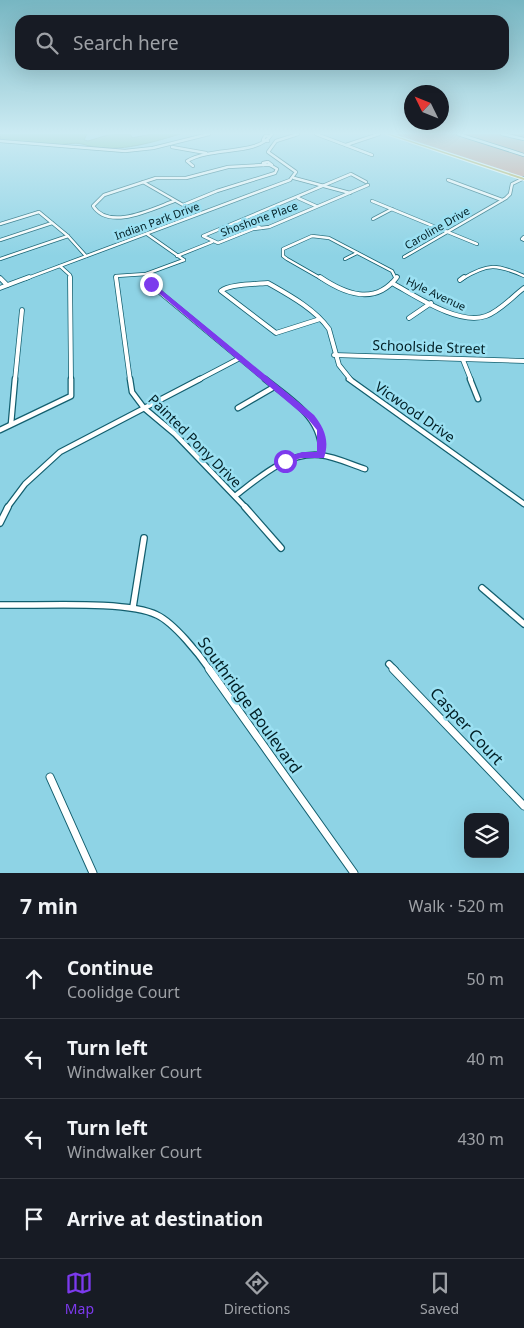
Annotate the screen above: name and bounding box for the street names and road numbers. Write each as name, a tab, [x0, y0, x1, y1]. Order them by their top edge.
street label: Indian Park Drive	[112, 198, 201, 243]
street label: Shoshone Place	[218, 198, 300, 239]
street label: Caroline Drive	[401, 203, 472, 252]
street label: Hyle Avenue	[404, 273, 469, 314]
street label: Schoolside Street	[372, 335, 486, 358]
street label: Vicwood Drive	[372, 377, 459, 446]
street label: Painted Pony Drive	[145, 390, 246, 492]
street label: Southridge Boulevard	[193, 632, 307, 778]
street label: Casper Court	[425, 682, 509, 770]

